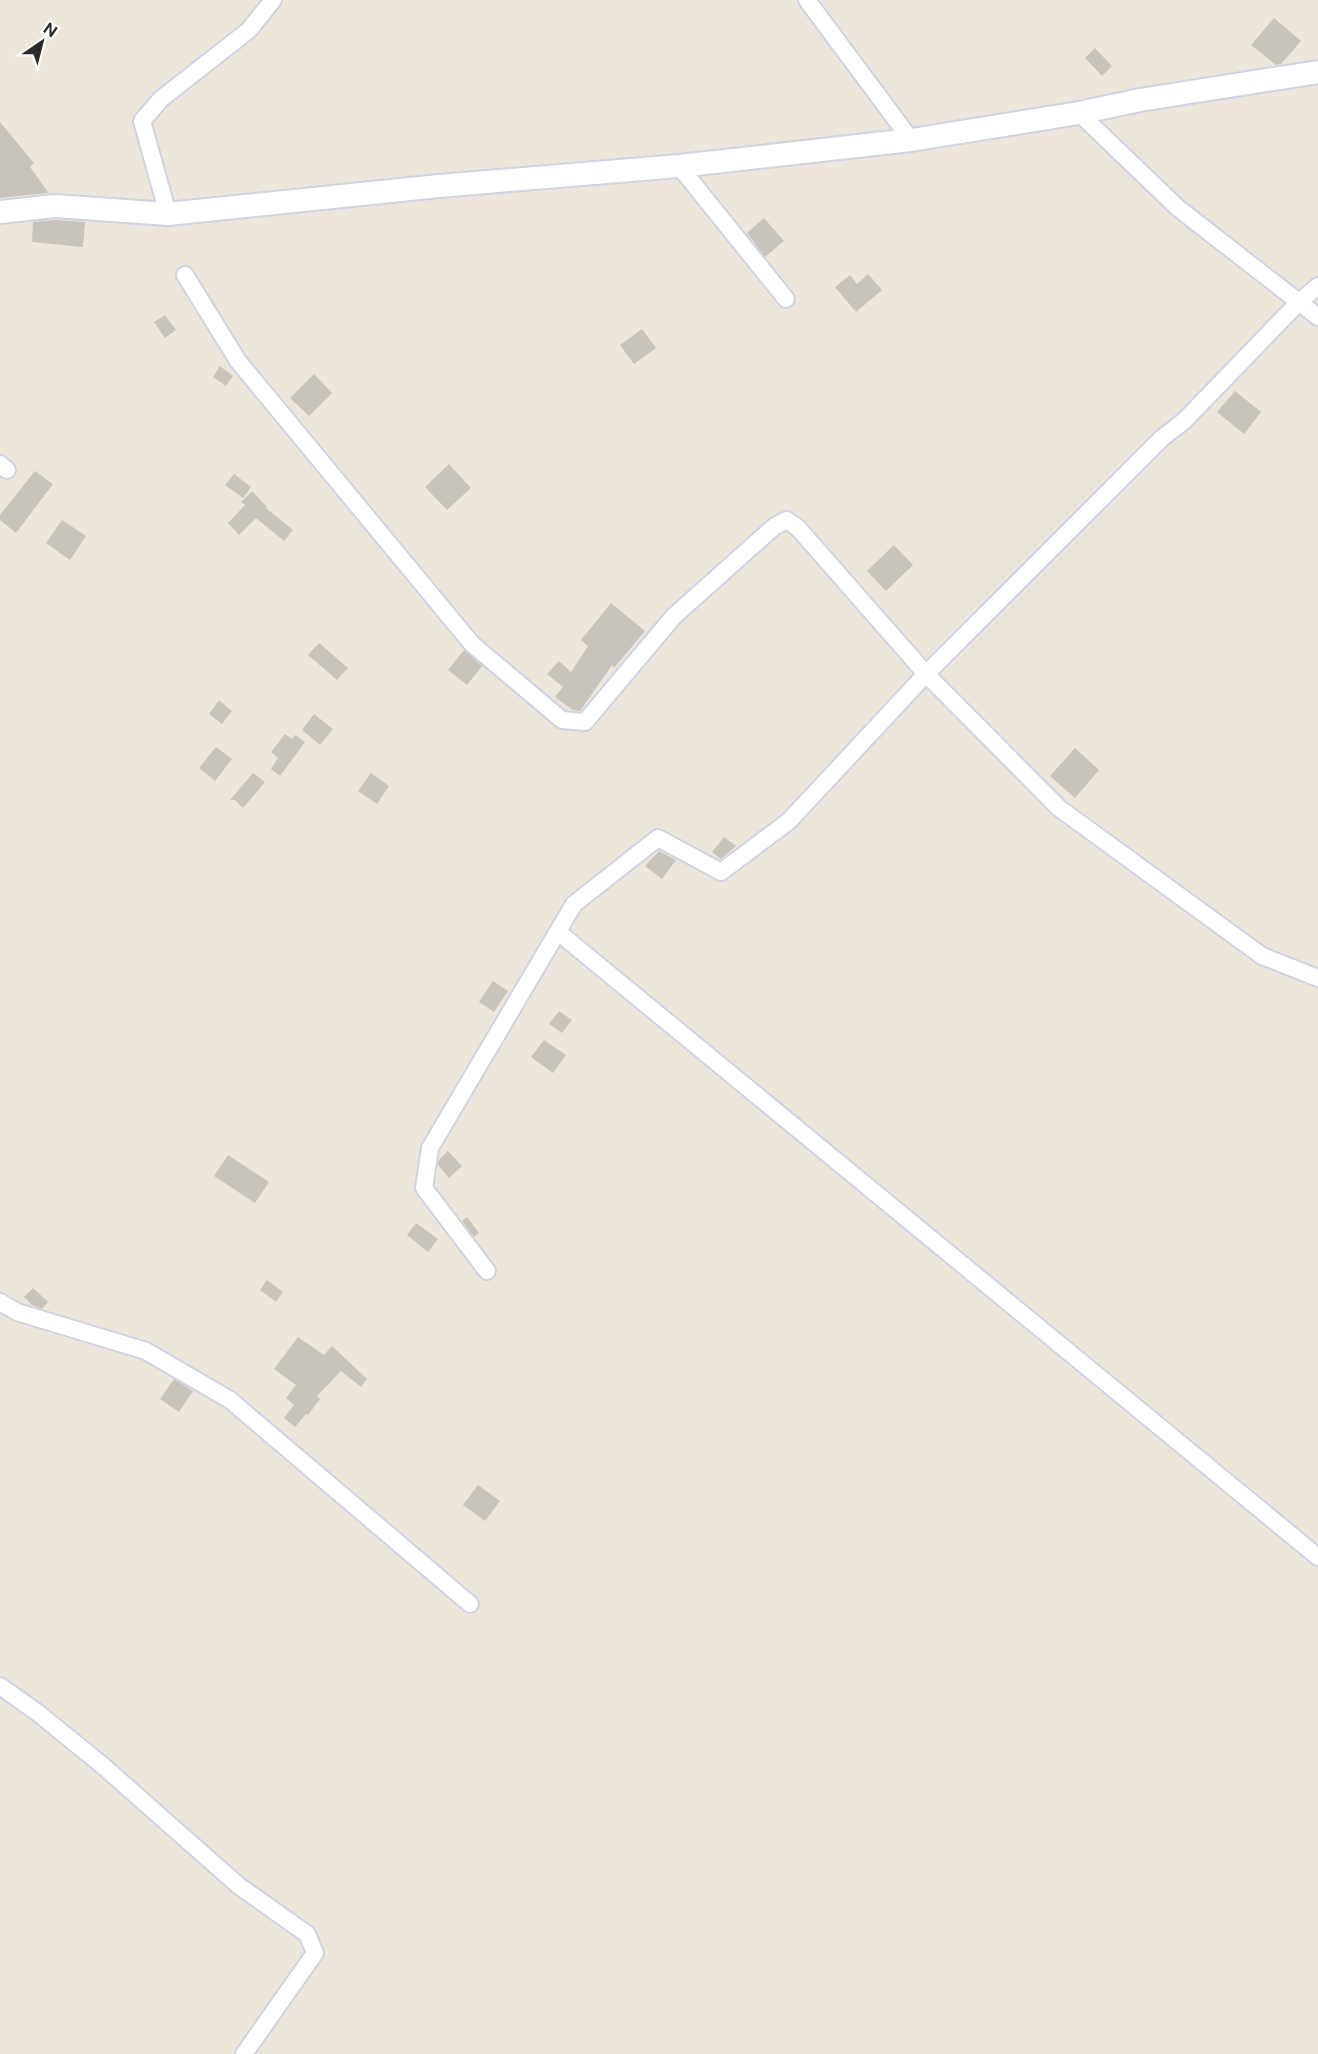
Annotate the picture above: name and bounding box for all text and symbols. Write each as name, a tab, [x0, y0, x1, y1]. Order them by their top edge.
north arrow	[12, 12, 72, 72]
text: N	[40, 19, 61, 41]

